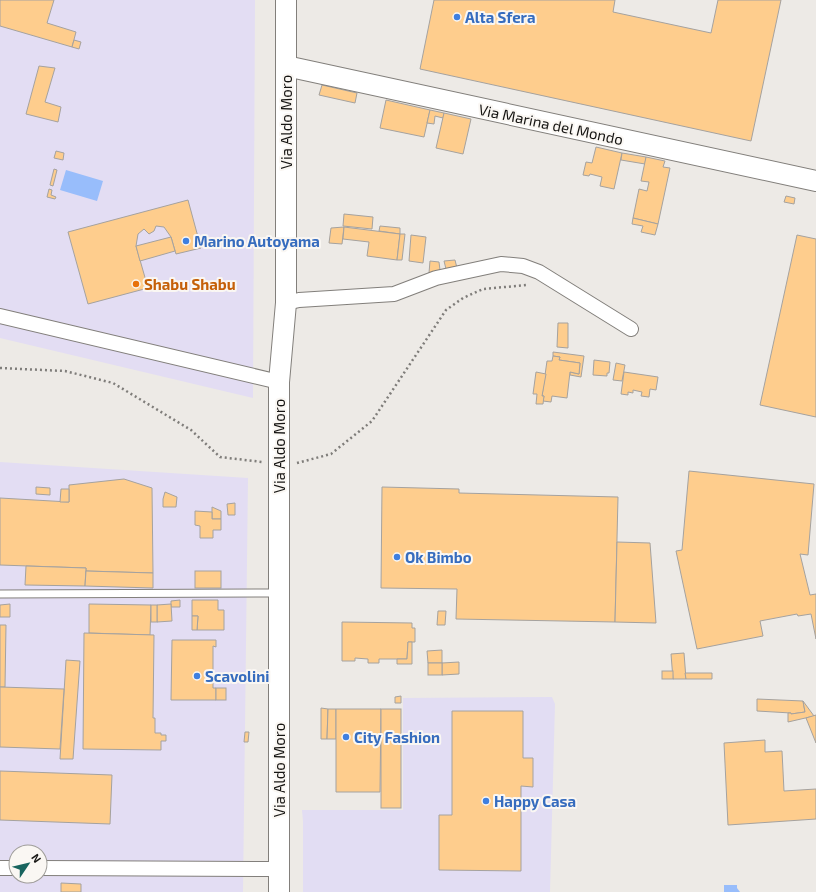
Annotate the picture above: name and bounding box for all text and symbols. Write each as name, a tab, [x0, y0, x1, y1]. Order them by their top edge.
place label: Alta Sfera	[465, 8, 536, 26]
marker: Alta Sfera	[452, 12, 462, 22]
street label: Via Aldo Moro	[277, 75, 295, 169]
street label: Via Marina del Mondo	[477, 100, 625, 148]
place label: Marino Autoyama	[194, 232, 320, 251]
marker: Marino Autoyama	[181, 236, 191, 246]
place label: Shabu Shabu	[144, 275, 236, 293]
marker: Shabu Shabu	[131, 279, 141, 289]
street label: Via Aldo Moro	[270, 399, 288, 493]
place label: Ok Bimbo	[405, 548, 472, 566]
marker: Ok Bimbo	[392, 552, 402, 562]
place label: Scavolini	[205, 667, 269, 685]
marker: Scavolini	[192, 671, 202, 681]
street label: Via Aldo Moro	[270, 723, 288, 817]
place label: City Fashion	[354, 728, 440, 747]
marker: City Fashion	[341, 732, 351, 742]
place label: Happy Casa	[494, 792, 576, 811]
marker: Happy Casa	[481, 796, 491, 806]
north arrow	[8, 844, 48, 884]
text: N	[29, 851, 44, 865]

